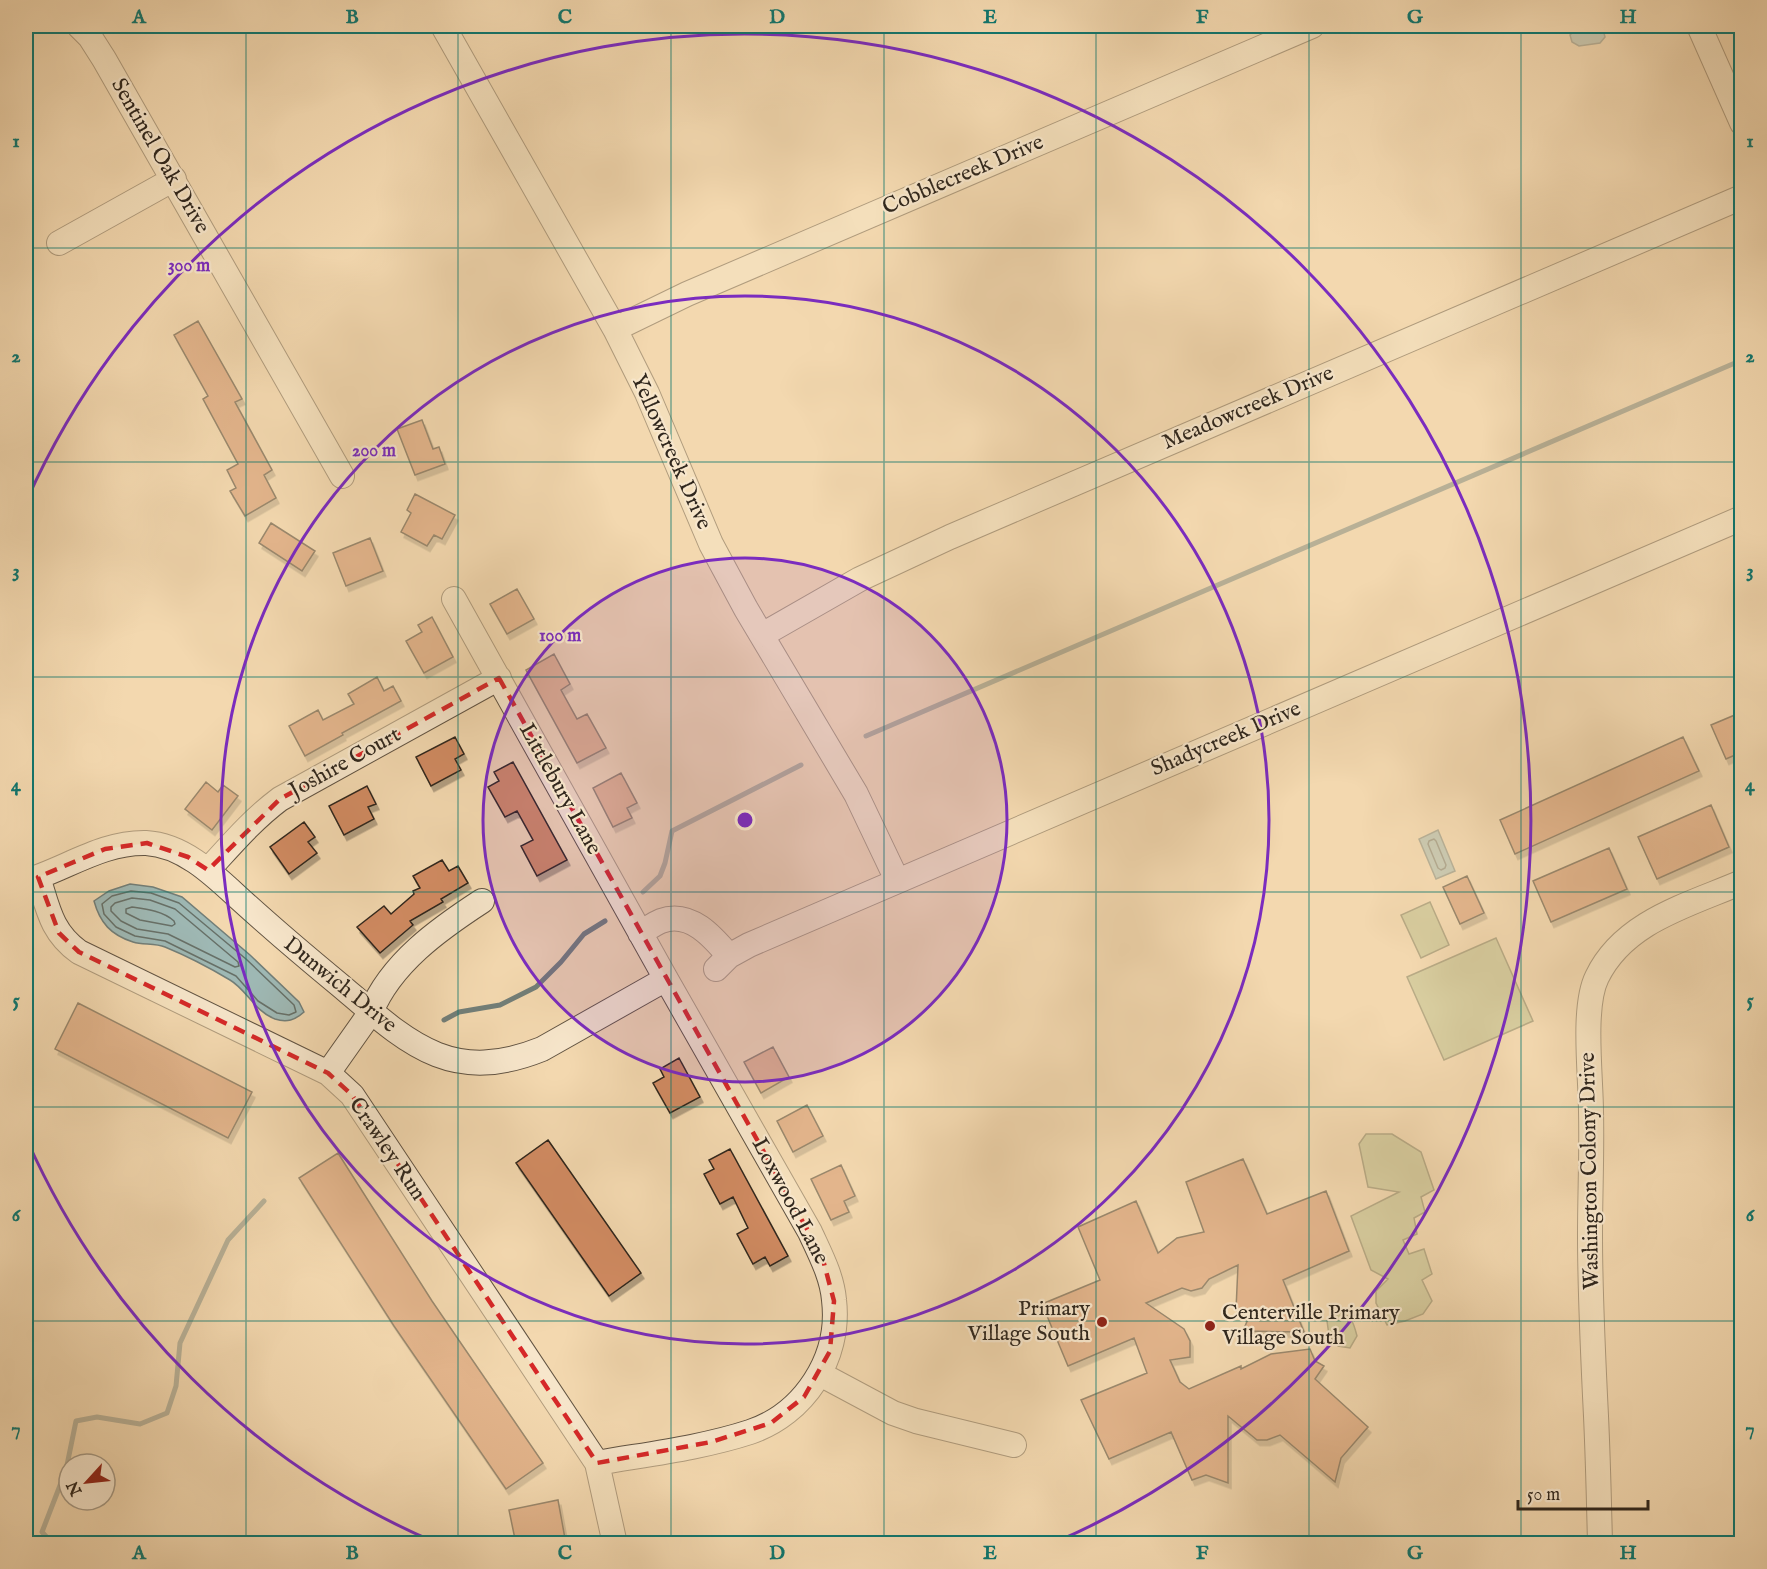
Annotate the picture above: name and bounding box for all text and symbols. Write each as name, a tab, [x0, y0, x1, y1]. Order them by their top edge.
text: A	[131, 5, 147, 30]
text: B	[345, 5, 359, 30]
text: C	[558, 5, 572, 30]
text: D	[769, 5, 785, 30]
text: E	[983, 5, 997, 30]
text: F	[1196, 5, 1209, 30]
text: G	[1407, 5, 1424, 30]
text: H	[1619, 5, 1637, 30]
street label: Sentinel Oak Drive	[104, 73, 216, 239]
street label: Cobblecreek Drive	[878, 128, 1048, 222]
text: 1	[12, 129, 20, 154]
text: 1	[1746, 129, 1754, 154]
text: 300 m	[168, 255, 210, 278]
text: 2	[11, 344, 21, 369]
text: 2	[1745, 344, 1755, 369]
street label: Meadowcreek Drive	[1158, 359, 1338, 457]
street label: Yellowcreek Drive	[624, 370, 718, 534]
text: 200 m	[352, 440, 396, 463]
text: 3	[12, 559, 20, 584]
text: 3	[1746, 559, 1754, 584]
text: 100 m	[539, 625, 581, 648]
street label: Shadycreek Drive	[1147, 695, 1305, 783]
street label: Littlebury Lane	[512, 718, 608, 860]
street label: Joshire Court	[282, 721, 406, 807]
text: 4	[11, 773, 22, 798]
text: 4	[1745, 773, 1756, 798]
centre of rings	[735, 810, 755, 830]
street label: Dunwich Drive	[278, 931, 402, 1039]
text: 5	[12, 988, 20, 1013]
text: 5	[1746, 988, 1754, 1013]
street label: Washington Colony Drive	[1574, 1052, 1606, 1290]
street label: Crawley Run	[342, 1092, 432, 1206]
street label: Loxwood Lane	[745, 1133, 835, 1269]
text: 6	[12, 1203, 22, 1228]
text: 6	[1746, 1203, 1756, 1228]
place label: Primary Village South	[967, 1295, 1090, 1348]
place label: Centerville Primary Village South	[1221, 1299, 1400, 1352]
marker: Primary Village South	[1095, 1315, 1109, 1329]
marker: Centerville Primary Village South	[1203, 1319, 1217, 1333]
text: 7	[11, 1417, 21, 1442]
text: 7	[1745, 1417, 1755, 1442]
north arrow	[57, 1452, 117, 1512]
scale bar	[1518, 1473, 1648, 1511]
text: N	[63, 1477, 88, 1500]
text: 50 m	[1527, 1484, 1560, 1507]
text: A	[131, 1541, 147, 1566]
text: B	[345, 1541, 359, 1566]
text: C	[558, 1541, 572, 1566]
text: D	[769, 1541, 785, 1566]
text: E	[983, 1541, 997, 1566]
text: F	[1196, 1541, 1209, 1566]
text: G	[1407, 1541, 1424, 1566]
text: H	[1619, 1541, 1637, 1566]

